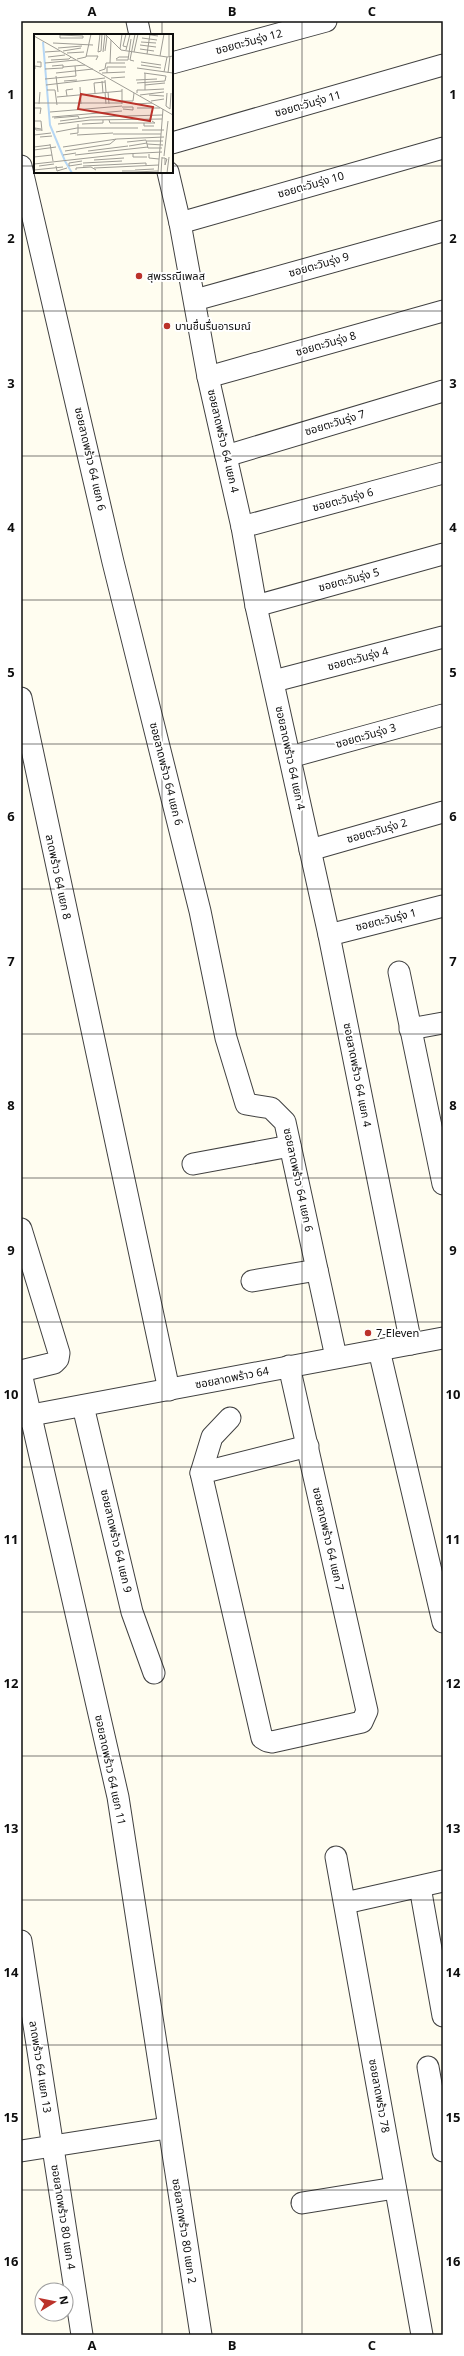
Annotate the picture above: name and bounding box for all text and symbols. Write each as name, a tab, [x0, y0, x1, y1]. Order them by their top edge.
text: A	[88, 2, 97, 22]
text: B	[228, 2, 237, 22]
text: C	[368, 2, 376, 22]
street label: ซอยตะวันรุ่ง 12	[214, 25, 284, 59]
inset map	[34, 34, 173, 173]
text: 1	[7, 85, 15, 105]
text: 1	[449, 85, 457, 105]
street label: ซอยตะวันรุ่ง 11	[273, 86, 343, 122]
street label: ซอยตะวันรุ่ง 10	[276, 167, 346, 203]
text: 2	[7, 229, 15, 249]
text: 2	[449, 229, 457, 249]
street label: ซอยตะวันรุ่ง 9	[287, 248, 351, 282]
place label: สุพรรณีเพลส	[147, 268, 205, 285]
marker: สุพรรณีเพลส	[134, 271, 144, 281]
place label: บานชื่นรื่นอารมณ์	[175, 318, 251, 335]
marker: บานชื่นรื่นอารมณ์	[162, 321, 172, 331]
street label: ซอยตะวันรุ่ง 8	[294, 327, 358, 361]
text: 3	[7, 374, 15, 394]
text: 3	[449, 374, 457, 394]
street label: ซอยลาดพร้าว 64 แยก 4	[203, 387, 243, 495]
street label: ซอยลาดพร้าว 64 แยก 6	[70, 405, 110, 513]
street label: ซอยตะวันรุ่ง 7	[303, 406, 367, 440]
street label: ซอยตะวันรุ่ง 6	[311, 484, 375, 516]
text: 4	[7, 518, 15, 538]
text: 4	[449, 518, 457, 538]
street label: ซอยตะวันรุ่ง 5	[317, 564, 381, 596]
street label: ซอยตะวันรุ่ง 4	[326, 643, 391, 675]
text: 5	[7, 663, 15, 683]
text: 5	[449, 663, 457, 683]
street label: ซอยลาดพร้าว 64 แยก 4	[271, 704, 309, 812]
street label: ซอยตะวันรุ่ง 3	[334, 719, 398, 753]
street label: ซอยลาดพร้าว 64 แยก 6	[145, 721, 187, 827]
text: 6	[7, 807, 15, 827]
text: 6	[449, 807, 457, 827]
street label: ซอยตะวันรุ่ง 2	[345, 814, 409, 848]
street label: ลาดพร้าว 64 แยก 8	[41, 833, 75, 921]
street label: ซอยตะวันรุ่ง 1	[354, 904, 418, 936]
text: 7	[7, 952, 15, 972]
text: 7	[449, 952, 457, 972]
street label: ซอยลาดพร้าว 64 แยก 4	[339, 1021, 376, 1129]
text: 8	[7, 1096, 15, 1116]
text: 8	[449, 1096, 457, 1116]
street label: ซอยลาดพร้าว 64 แยก 6	[279, 1126, 317, 1234]
text: 9	[7, 1241, 15, 1261]
text: 9	[449, 1241, 457, 1261]
place label: 7-Eleven	[376, 1325, 419, 1342]
marker: 7-Eleven	[363, 1328, 373, 1338]
street label: ซอยลาดพร้าว 64	[194, 1362, 271, 1393]
text: 10	[4, 1385, 18, 1405]
text: 10	[446, 1385, 460, 1405]
street label: ซอยลาดพร้าว 64 แยก 7	[308, 1485, 348, 1593]
street label: ซอยลาดพร้าว 64 แยก 9	[96, 1487, 136, 1595]
text: 11	[4, 1530, 18, 1550]
text: 11	[446, 1530, 460, 1550]
text: 12	[4, 1674, 18, 1694]
text: 12	[446, 1674, 460, 1694]
street label: ซอยลาดพร้าว 64 แยก 11	[90, 1713, 130, 1827]
text: 13	[4, 1819, 18, 1839]
text: 13	[446, 1819, 460, 1839]
text: 14	[4, 1963, 19, 1983]
text: 14	[446, 1963, 461, 1983]
street label: ลาดพร้าว 64 แยก 13	[24, 2020, 56, 2114]
street label: ซอยลาดพร้าว 78	[364, 2058, 394, 2134]
text: 15	[4, 2108, 18, 2128]
text: 15	[446, 2108, 460, 2128]
street label: ซอยลาดพร้าว 80 แยก 4	[46, 2163, 80, 2271]
street label: ซอยลาดพร้าว 80 แยก 2	[167, 2177, 201, 2285]
text: 16	[4, 2252, 18, 2272]
text: 16	[446, 2252, 460, 2272]
north arrow	[34, 2282, 74, 2322]
text: N	[54, 2294, 73, 2306]
text: A	[88, 2336, 97, 2356]
text: B	[228, 2336, 237, 2356]
text: C	[368, 2336, 376, 2356]

